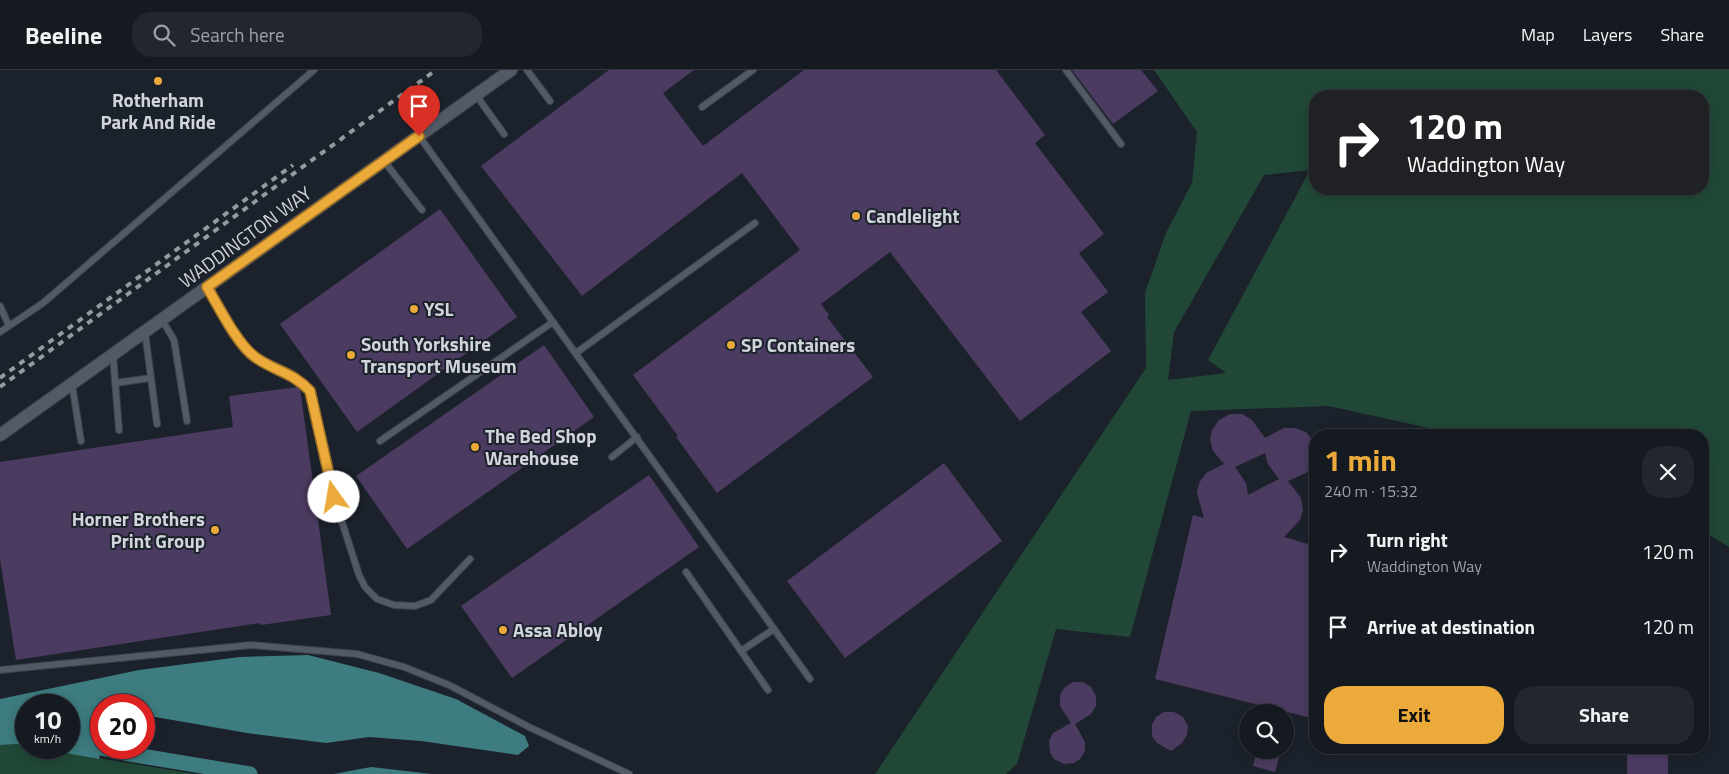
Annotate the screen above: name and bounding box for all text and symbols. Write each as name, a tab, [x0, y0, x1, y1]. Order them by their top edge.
search box	[132, 12, 482, 57]
text: Beeline	[25, 17, 102, 53]
text: Search here	[190, 20, 285, 49]
icon: search	[150, 21, 178, 49]
text: Map	[1521, 21, 1555, 48]
text: Layers	[1583, 21, 1632, 48]
text: Share	[1660, 21, 1704, 48]
marker: Rotherham Park And Ride	[152, 75, 164, 87]
place label: Rotherham Park And Ride	[100, 85, 216, 136]
pin	[398, 85, 440, 136]
icon: arrive	[405, 92, 433, 120]
text: 120 m	[1407, 99, 1503, 153]
icon: right	[1324, 110, 1389, 175]
text: Waddington Way	[1407, 147, 1565, 181]
street label: WADDINGTON WAY	[172, 178, 318, 295]
place label: Candlelight	[866, 201, 959, 230]
marker: Candlelight	[850, 210, 862, 222]
place label: YSL	[424, 294, 454, 323]
marker: YSL	[408, 303, 420, 315]
place label: South Yorkshire Transport Museum	[361, 329, 517, 380]
place label: SP Containers	[741, 330, 855, 359]
marker: SP Containers	[725, 339, 737, 351]
marker: South Yorkshire Transport Museum	[345, 349, 357, 361]
place label: The Bed Shop Warehouse	[485, 421, 597, 472]
text: 1 min	[1324, 437, 1397, 483]
marker: The Bed Shop Warehouse	[469, 441, 481, 453]
button: close	[1642, 446, 1694, 498]
position arrow	[307, 470, 359, 522]
text: 240 m · 15:32	[1324, 479, 1418, 503]
place label: Horner Brothers Print Group	[72, 504, 205, 555]
marker: Horner Brothers Print Group	[209, 524, 221, 536]
text: Turn right	[1367, 525, 1448, 554]
text: 120 m	[1642, 537, 1694, 566]
icon: right	[1324, 538, 1352, 566]
text: Waddington Way	[1367, 554, 1482, 578]
text: Arrive at destination	[1367, 612, 1535, 641]
text: 120 m	[1642, 612, 1694, 641]
icon: arrive	[1324, 613, 1352, 641]
place label: Assa Abloy	[513, 615, 603, 644]
marker: Assa Abloy	[497, 624, 509, 636]
button: Exit	[1324, 686, 1504, 744]
button: Share	[1514, 686, 1694, 744]
speed limit sign: 20	[90, 694, 155, 759]
text: 10	[33, 701, 62, 739]
map controls	[1239, 704, 1294, 759]
button: search	[1239, 704, 1294, 759]
text: km/h	[34, 729, 61, 748]

